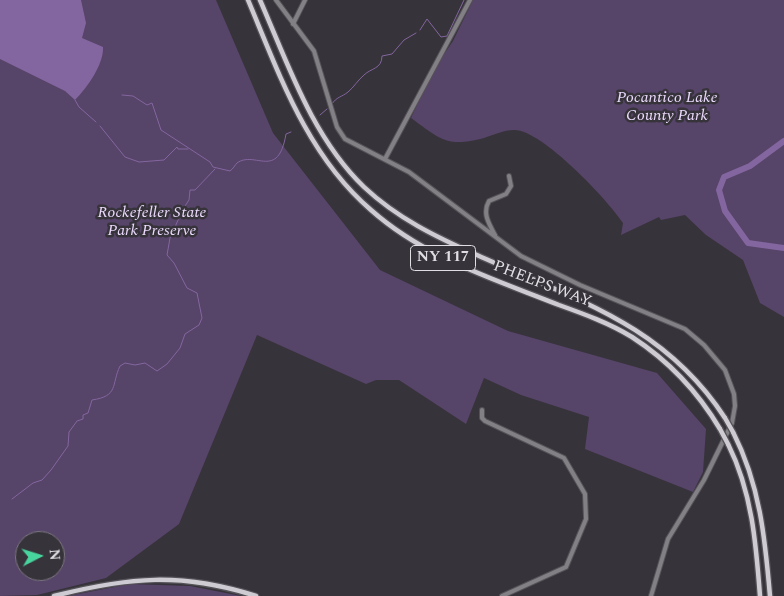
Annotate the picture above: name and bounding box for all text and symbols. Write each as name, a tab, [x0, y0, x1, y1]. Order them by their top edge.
park label: Pocantico Lake County Park	[616, 89, 718, 127]
park label: Rockefeller State Park Preserve	[98, 204, 206, 242]
road number: NY 117	[410, 246, 476, 270]
street label: PHELPS WAY	[490, 257, 594, 313]
north arrow	[15, 531, 65, 581]
text: N	[43, 548, 65, 561]

